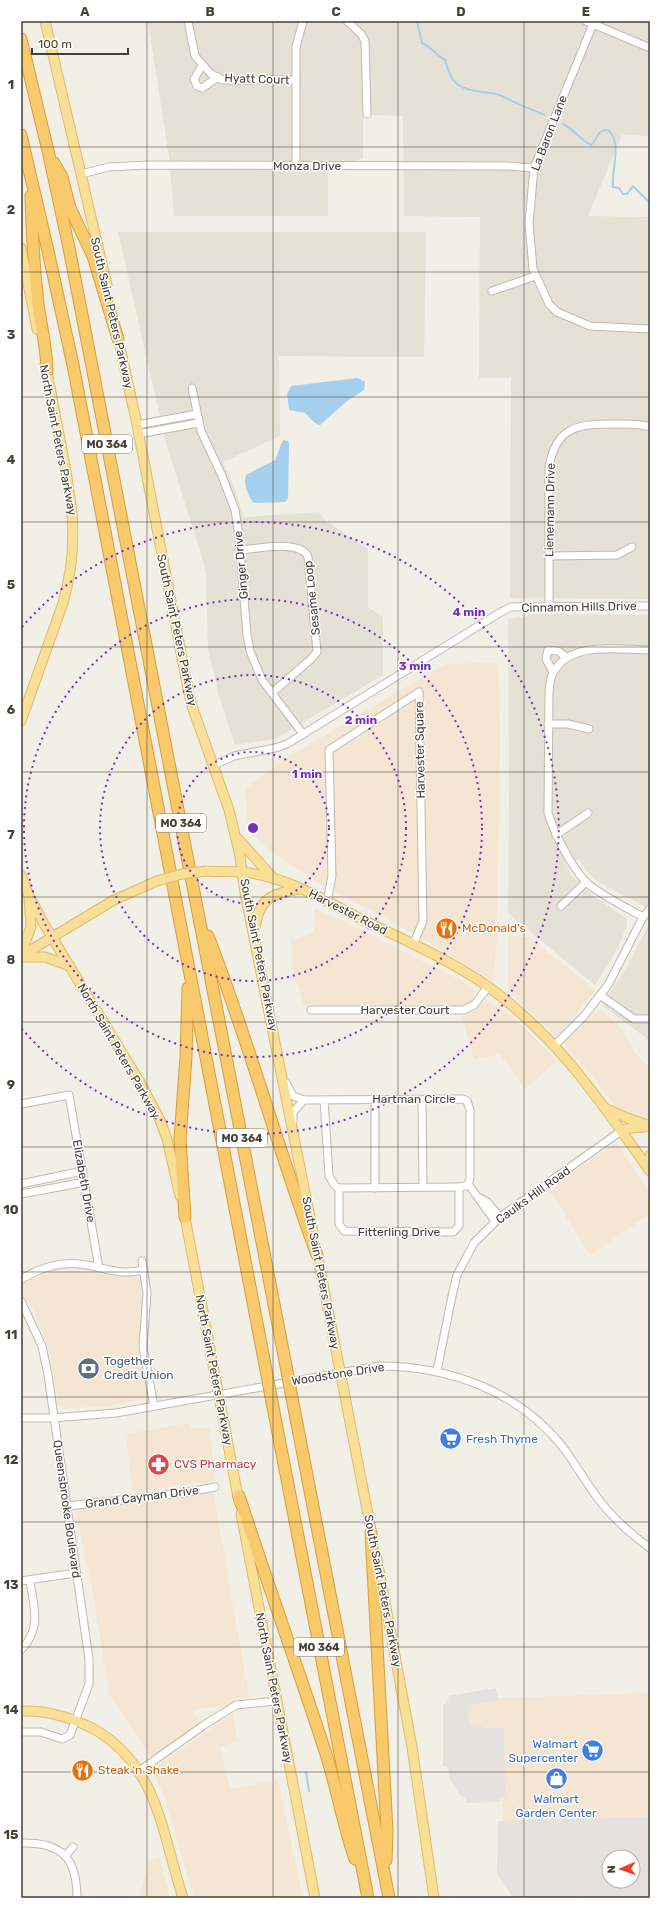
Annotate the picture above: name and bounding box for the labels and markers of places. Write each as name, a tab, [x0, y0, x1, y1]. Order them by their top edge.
centre of rings	[246, 821, 260, 835]
restaurant icon: McDonald's	[433, 915, 459, 941]
place label: McDonald's	[462, 921, 526, 935]
place label: Together Credit Union	[104, 1354, 174, 1382]
bank icon: Together Credit Union	[76, 1355, 102, 1381]
supermarket icon: Fresh Thyme	[437, 1426, 463, 1452]
place label: Fresh Thyme	[466, 1432, 538, 1446]
pharmacy icon: CVS Pharmacy	[146, 1451, 172, 1477]
place label: CVS Pharmacy	[174, 1457, 257, 1471]
place label: Walmart Supercenter	[508, 1737, 578, 1765]
supermarket icon: Walmart Supercenter	[580, 1738, 606, 1764]
restaurant icon: Steak 'n Shake	[70, 1757, 96, 1783]
place label: Steak 'n Shake	[98, 1763, 180, 1777]
shop icon: Walmart Garden Center	[543, 1765, 569, 1791]
place label: Walmart Garden Center	[515, 1792, 597, 1820]

